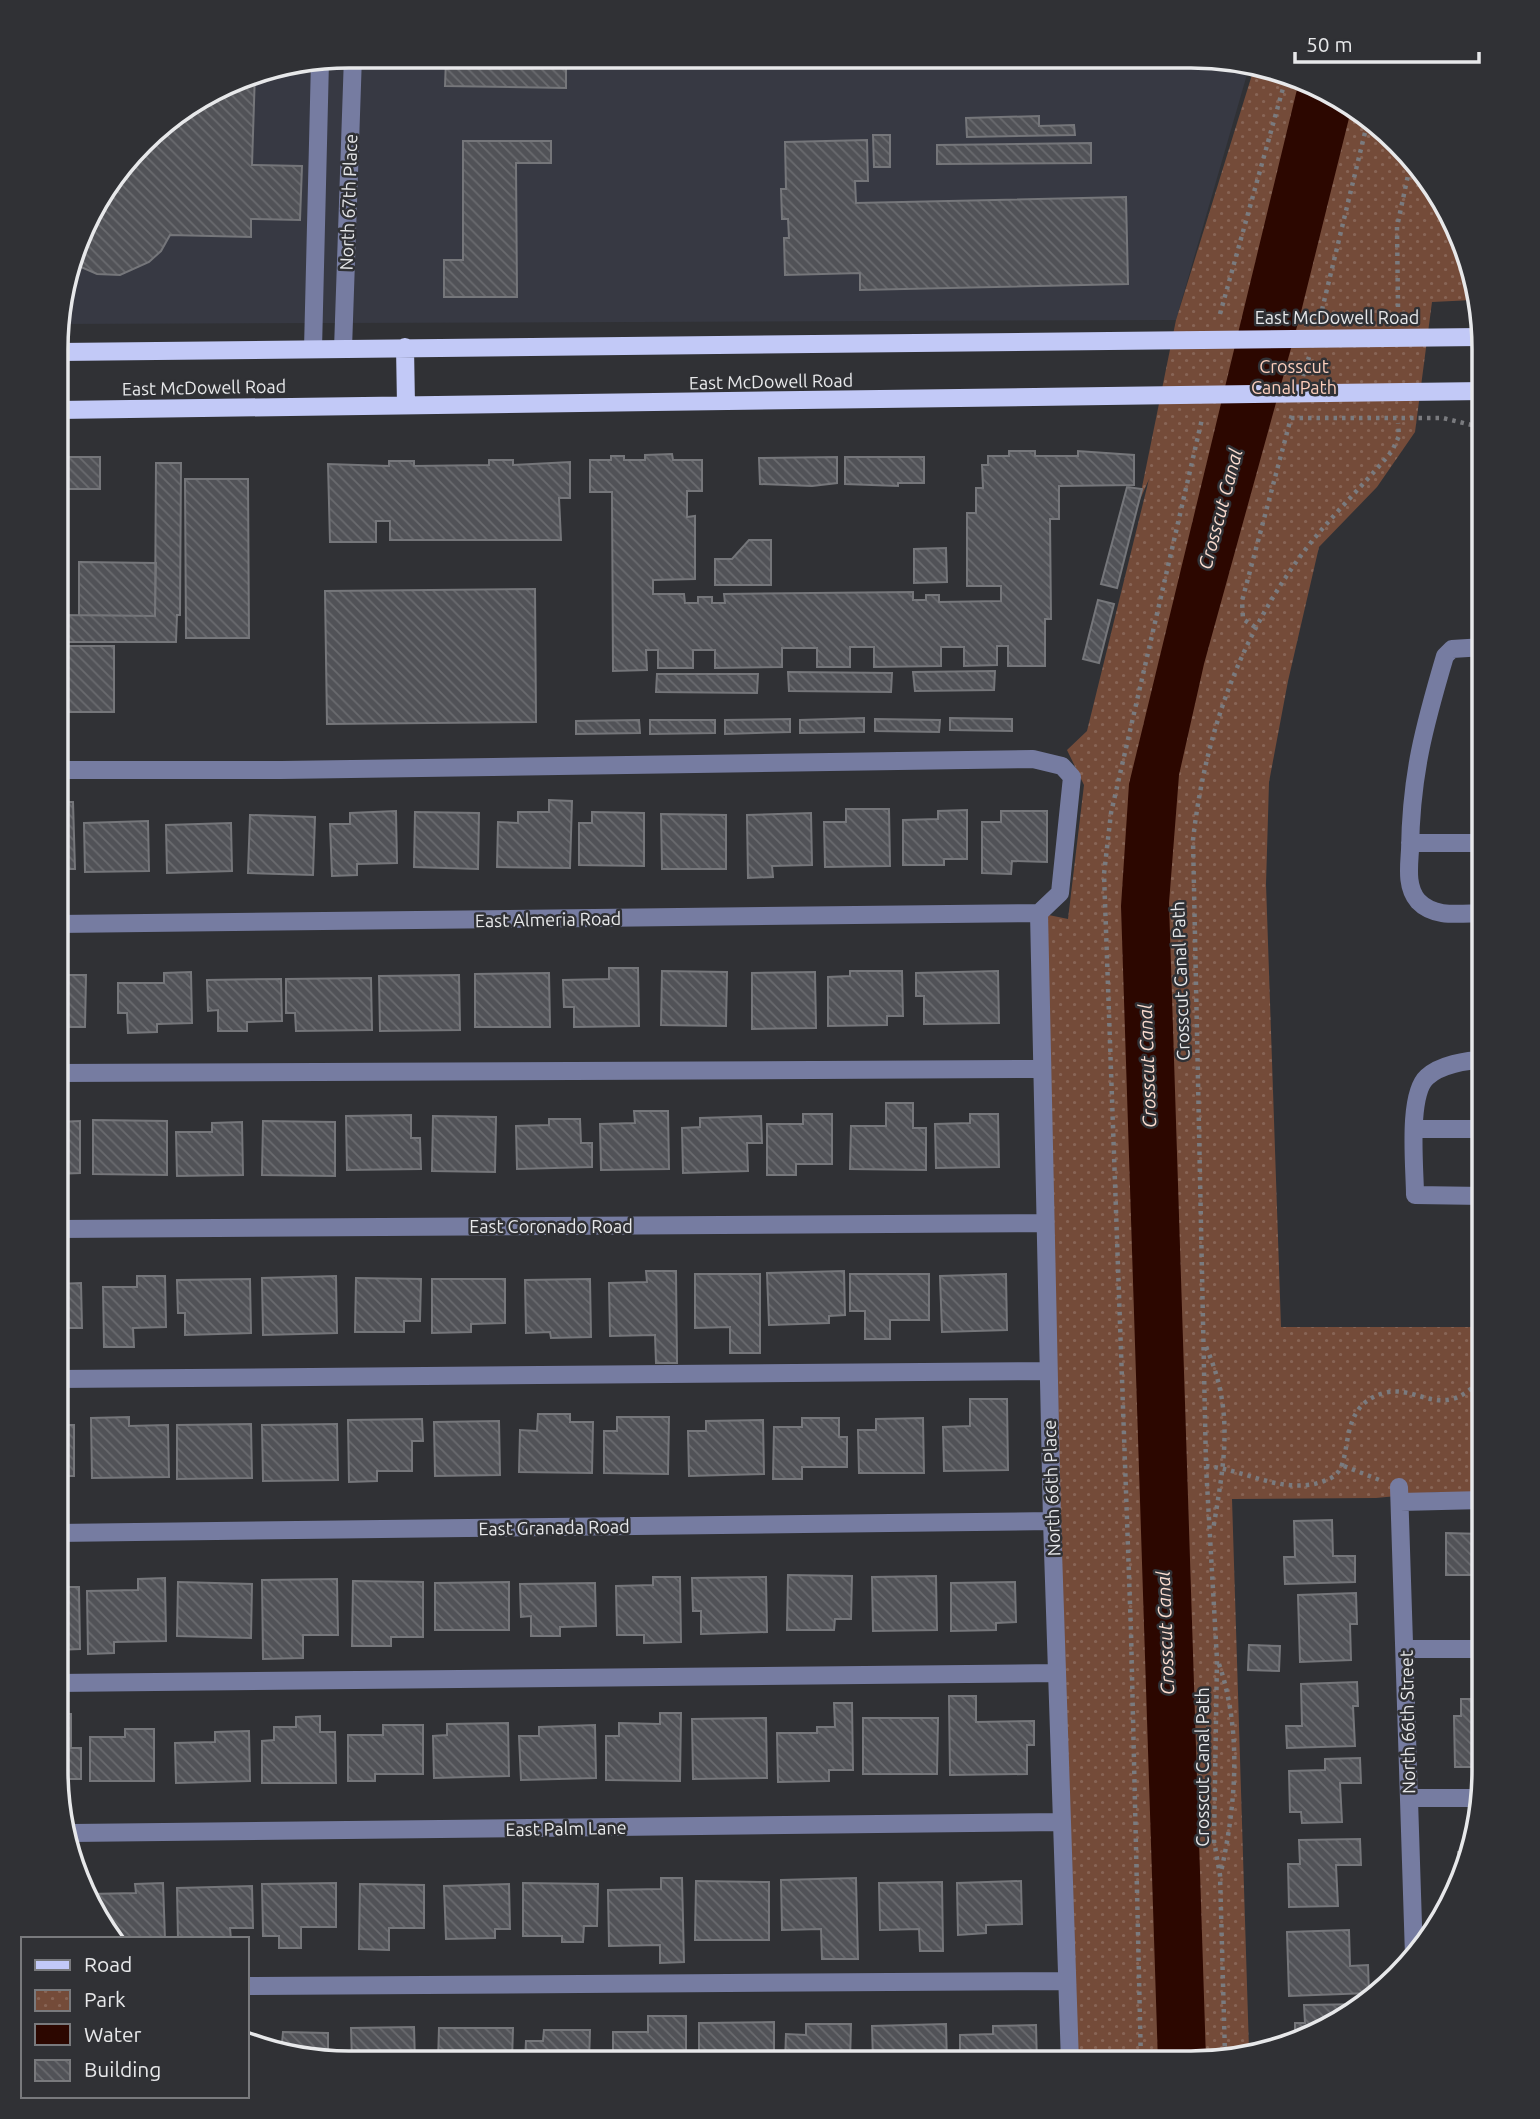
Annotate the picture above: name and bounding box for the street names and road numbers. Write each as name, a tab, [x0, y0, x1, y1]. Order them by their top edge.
street label: North 67th Place	[336, 133, 360, 271]
street label: East McDowell Road	[1255, 307, 1419, 327]
street label: East McDowell Road	[689, 370, 853, 392]
street label: East McDowell Road	[122, 376, 286, 398]
street label: Crosscut Canal Path	[1167, 901, 1193, 1061]
street label: East Almeria Road	[475, 908, 621, 930]
street label: East Coronado Road	[469, 1216, 633, 1236]
street label: North 66th Place	[1039, 1419, 1063, 1557]
street label: East Granada Road	[478, 1516, 630, 1538]
street label: North 66th Street	[1396, 1650, 1418, 1794]
street label: Crosscut Canal Path	[1192, 1687, 1212, 1847]
street label: East Palm Lane	[505, 1817, 627, 1839]

